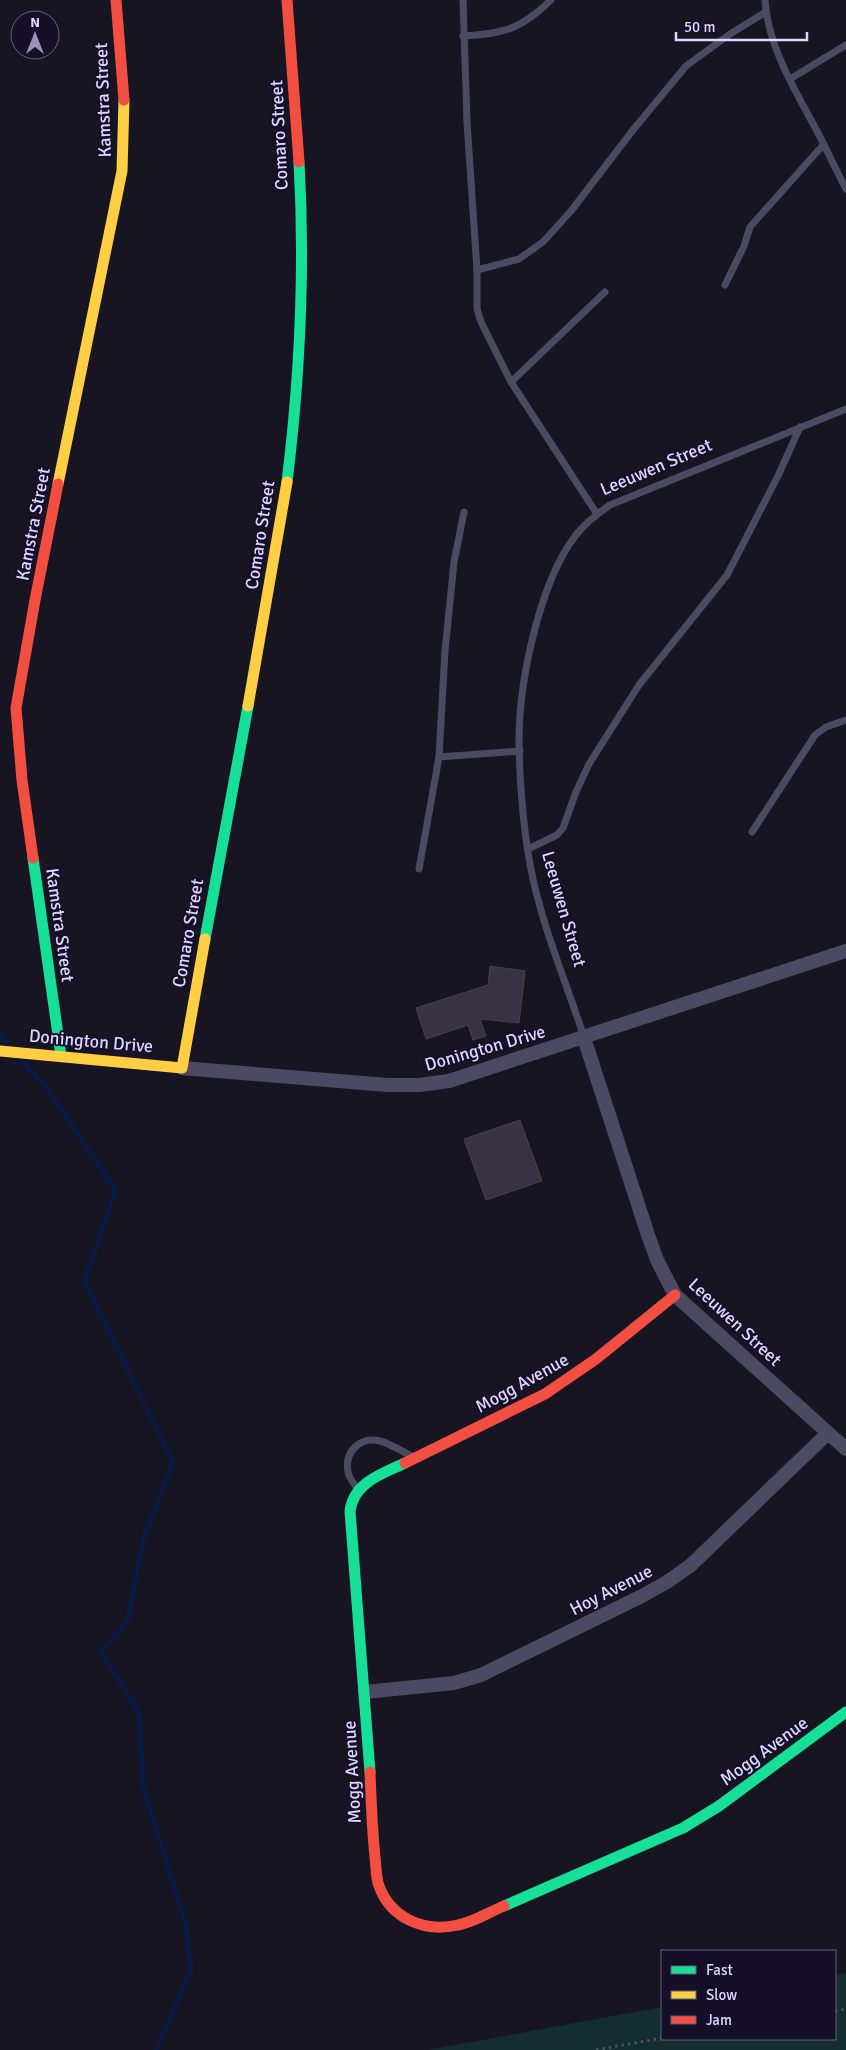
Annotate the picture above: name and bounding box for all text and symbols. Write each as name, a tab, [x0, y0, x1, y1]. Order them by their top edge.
north arrow	[10, 10, 60, 60]
scale bar	[676, 10, 807, 42]
text: N	[30, 14, 40, 31]
text: 50 m	[684, 18, 715, 36]
street label: Kamstra Street	[90, 42, 116, 158]
street label: Comaro Street	[265, 79, 293, 191]
street label: Leeuwen Street	[597, 434, 715, 500]
street label: Kamstra Street	[11, 466, 55, 582]
street label: Comaro Street	[241, 479, 279, 591]
street label: Leeuwen Street	[537, 849, 591, 969]
street label: Kamstra Street	[41, 867, 79, 983]
street label: Comaro Street	[168, 877, 208, 989]
street label: Donington Drive	[422, 1020, 548, 1076]
street label: Donington Drive	[28, 1025, 154, 1057]
street label: Leeuwen Street	[684, 1273, 786, 1371]
street label: Mogg Avenue	[472, 1348, 572, 1418]
street label: Hoy Avenue	[566, 1560, 656, 1620]
street label: Mogg Avenue	[716, 1712, 812, 1790]
street label: Mogg Avenue	[338, 1720, 366, 1824]
legend	[661, 1950, 836, 2040]
text: Fast	[706, 1961, 733, 1979]
text: Slow	[706, 1986, 737, 2004]
text: Jam	[706, 2011, 732, 2029]

